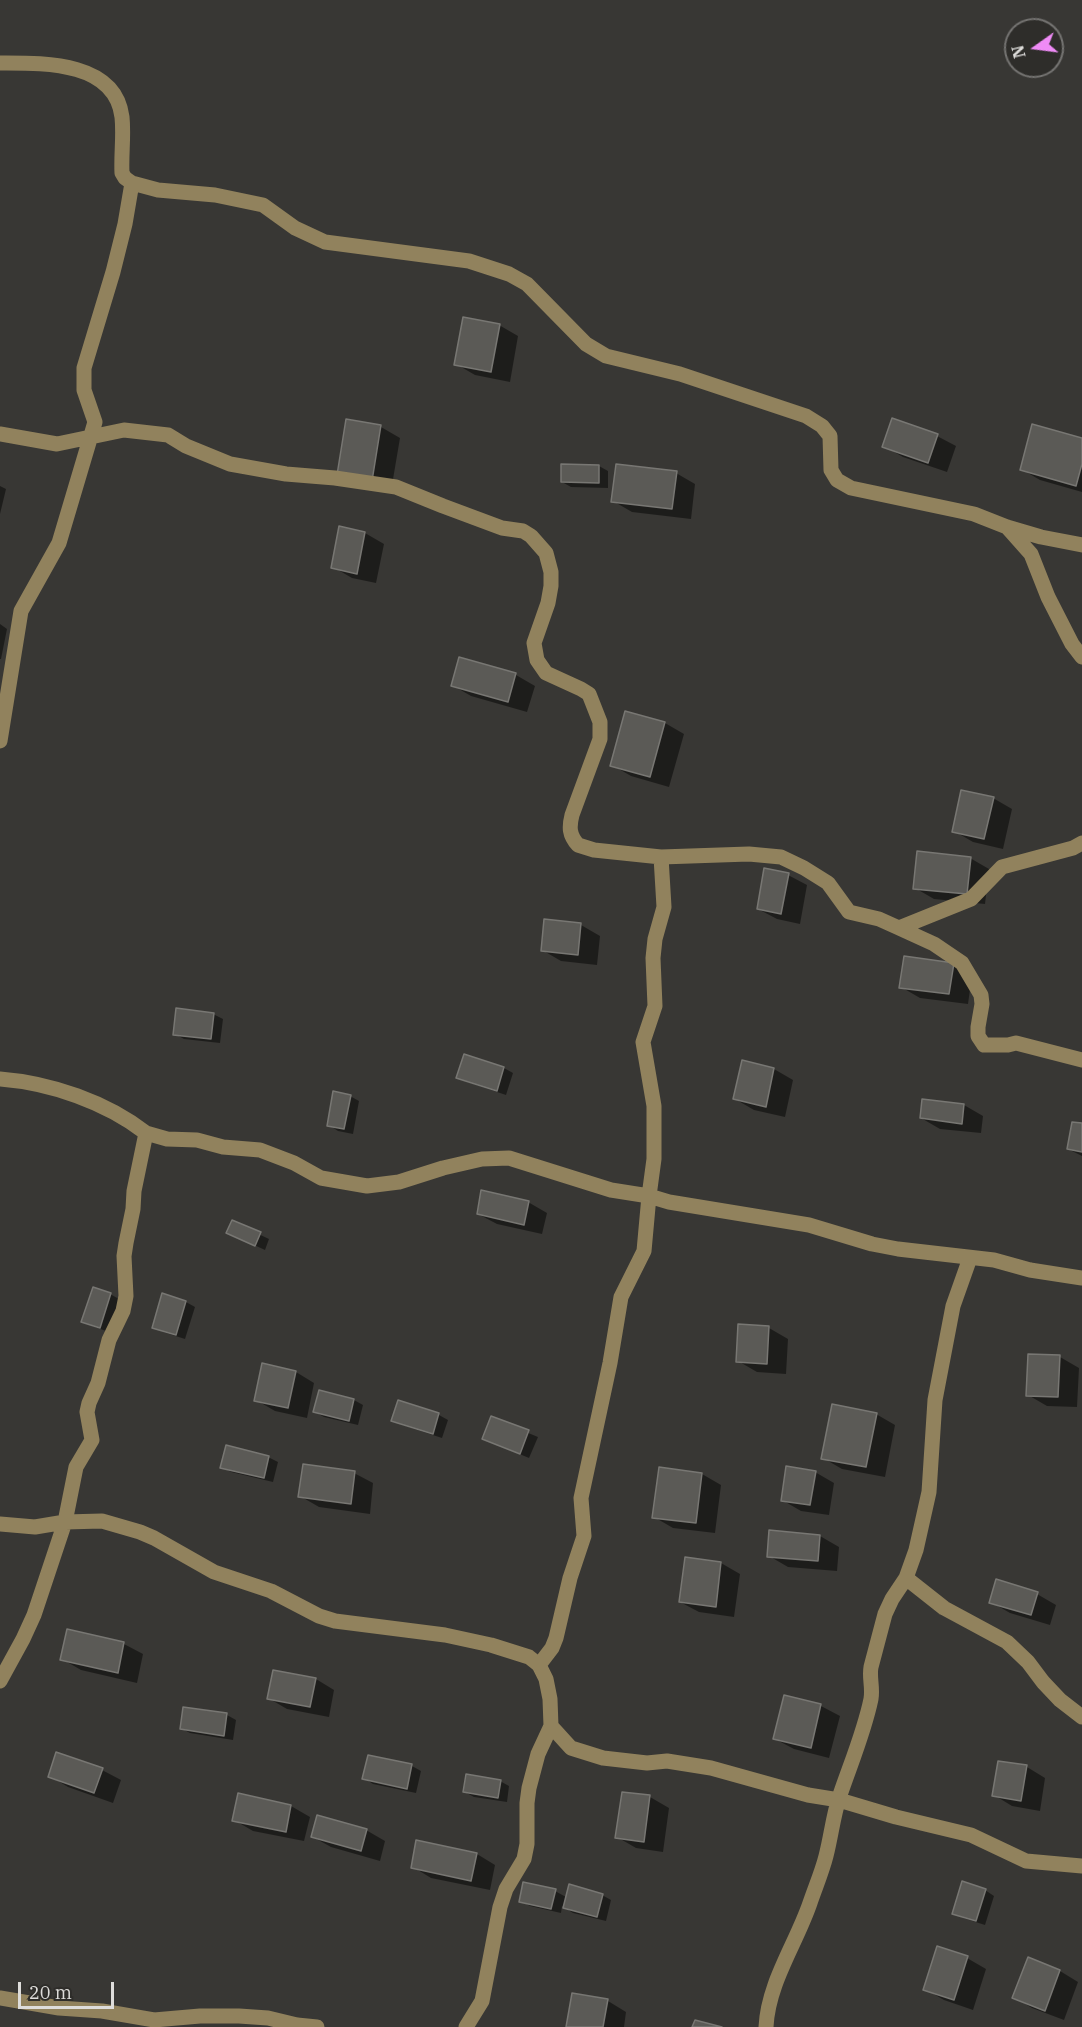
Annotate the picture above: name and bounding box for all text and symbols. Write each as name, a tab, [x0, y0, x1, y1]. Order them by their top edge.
north arrow	[1004, 18, 1064, 78]
text: N	[1007, 43, 1030, 60]
scale bar	[21, 1970, 117, 2008]
text: 20 m	[29, 1981, 72, 2004]

